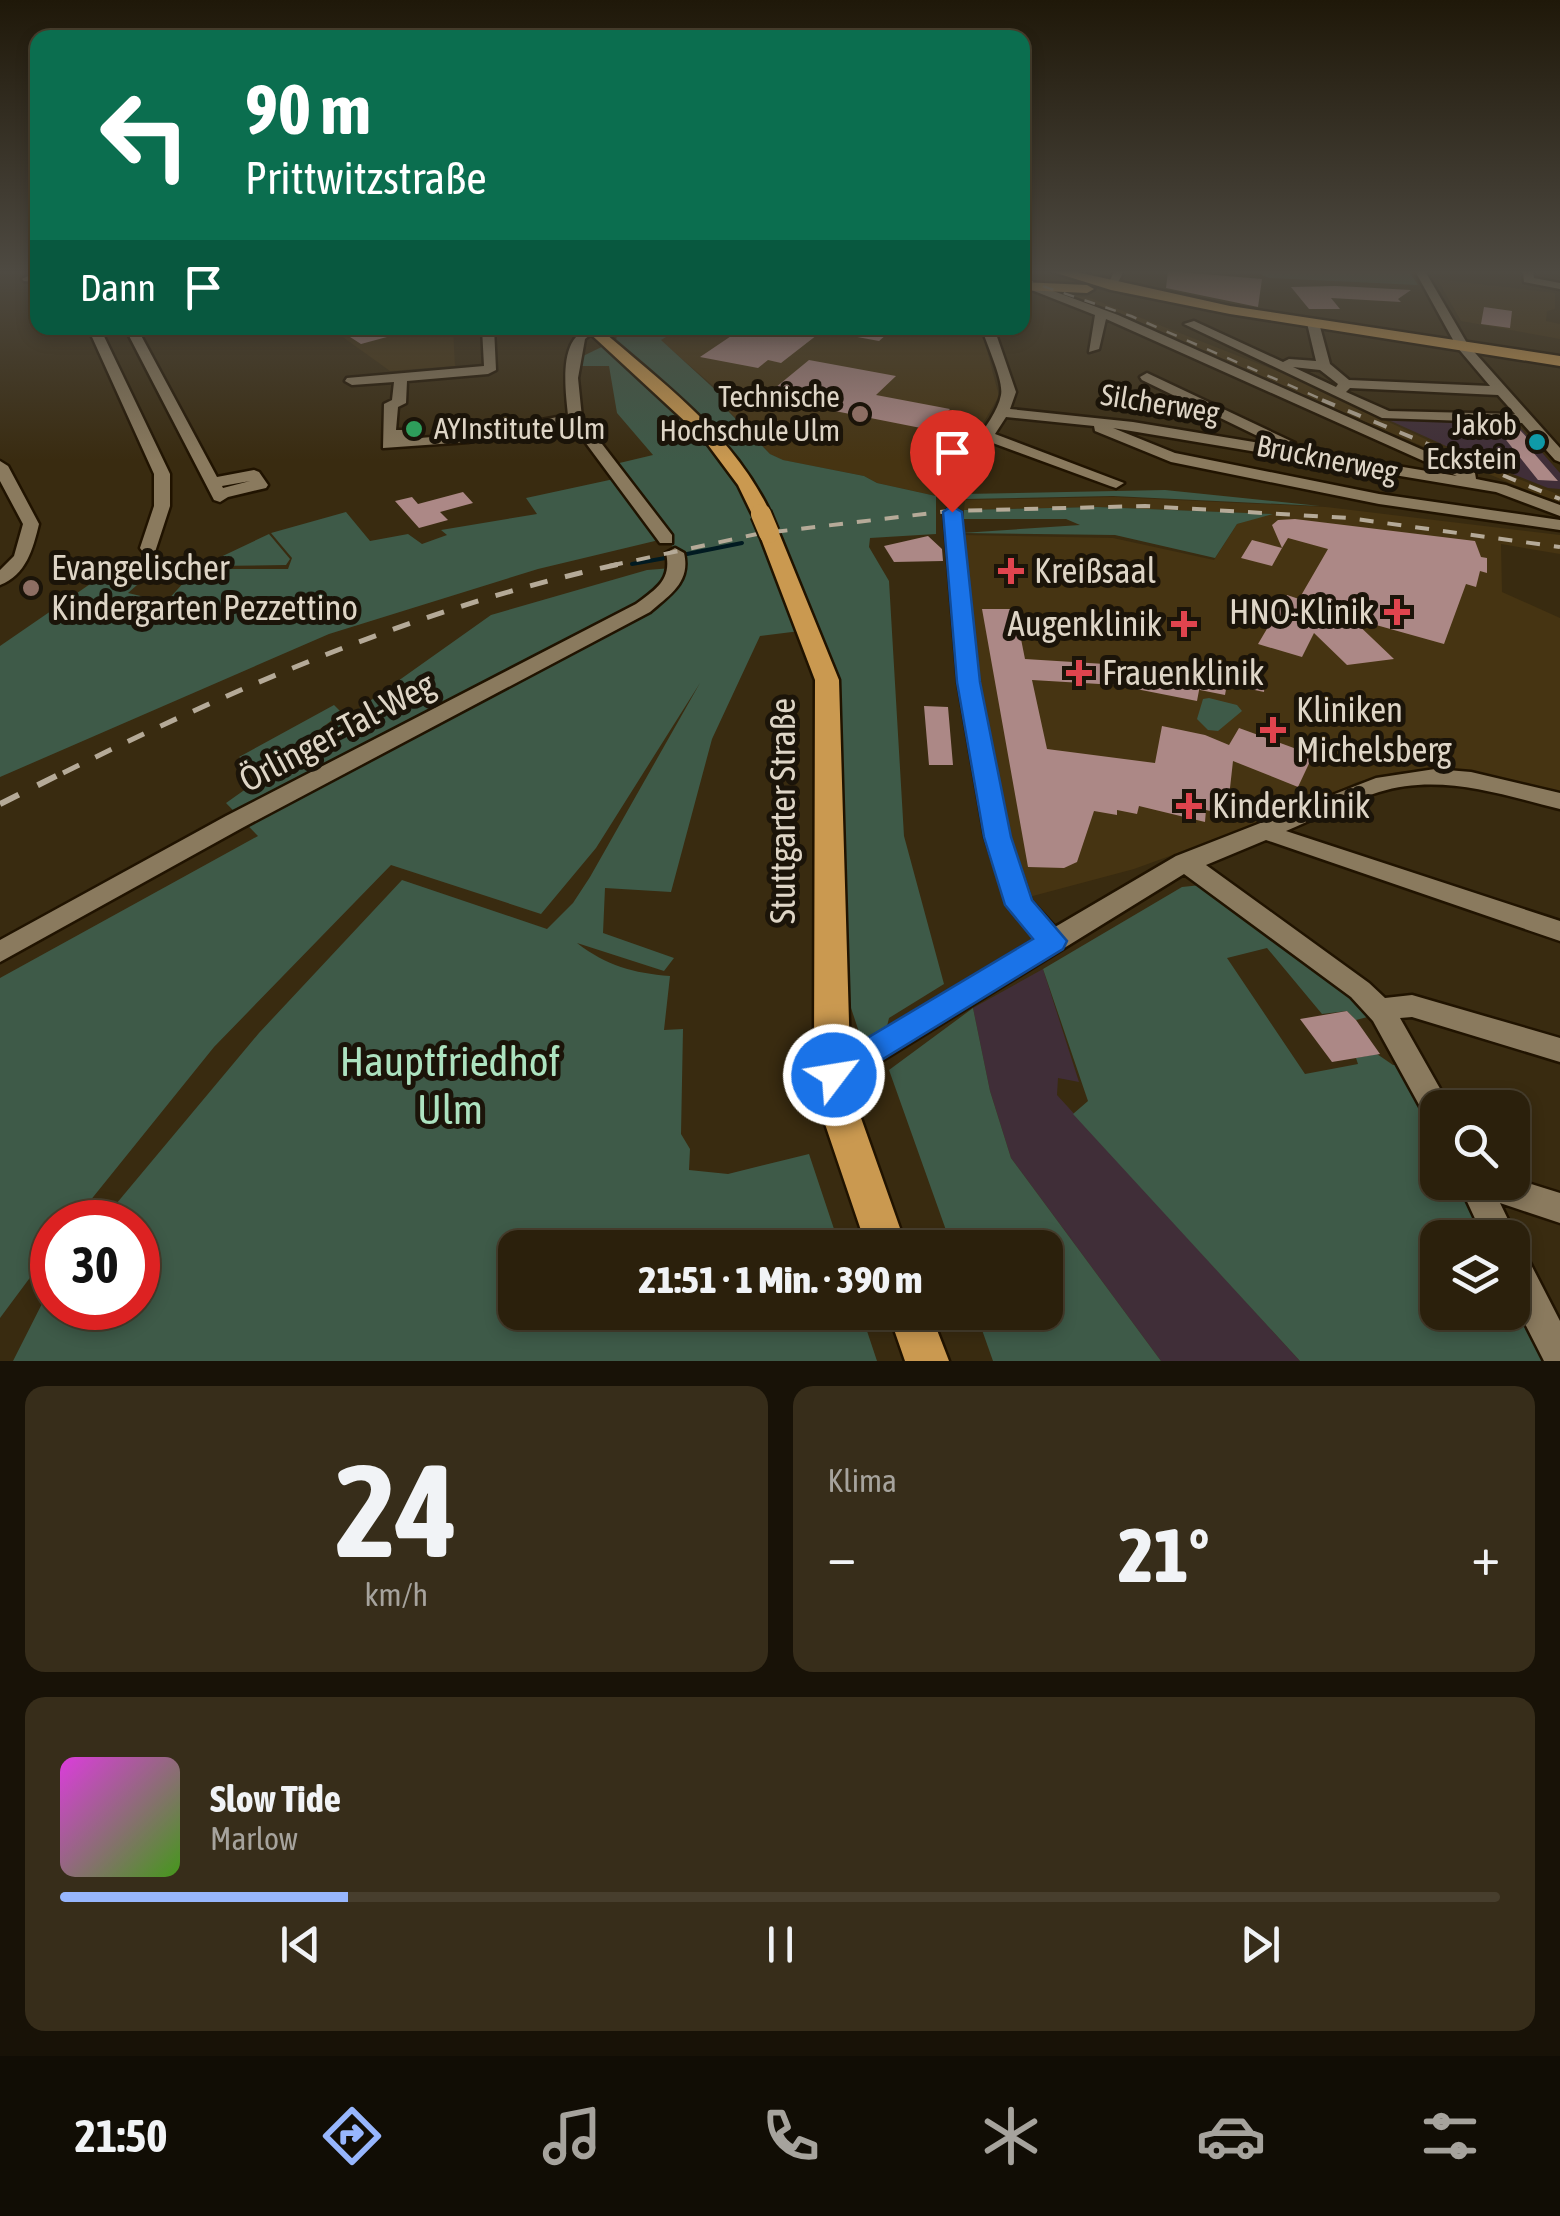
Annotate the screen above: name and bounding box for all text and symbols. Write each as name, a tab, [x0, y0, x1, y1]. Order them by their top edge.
text: 90 m	[245, 69, 371, 149]
icon: left	[80, 70, 210, 200]
text: Prittwitzstraße	[245, 152, 487, 204]
icon: arrive	[176, 260, 231, 315]
text: Dann	[80, 266, 156, 309]
street label: Silcherweg	[1099, 377, 1222, 429]
place label: Technische Hochschule Ulm	[659, 379, 840, 447]
marker: Technische Hochschule Ulm	[849, 403, 871, 425]
place label: Jakob Eckstein	[1426, 407, 1517, 475]
pin	[910, 410, 995, 513]
place label: AYInstitute Ulm	[434, 411, 605, 445]
marker: AYInstitute Ulm	[403, 418, 425, 440]
icon: arrive	[925, 425, 980, 480]
street label: Brucknerweg	[1254, 428, 1401, 488]
marker: Jakob Eckstein	[1526, 431, 1548, 453]
place label: Evangelischer Kindergarten Pezzettino	[51, 547, 358, 627]
place label: Kreißsaal	[1034, 550, 1156, 590]
marker: Kreißsaal	[998, 558, 1024, 584]
marker: Evangelischer Kindergarten Pezzettino	[20, 577, 42, 599]
place label: HNO-Klinik	[1229, 591, 1374, 631]
marker: HNO-Klinik	[1384, 599, 1410, 625]
place label: Augenklinik	[1008, 603, 1162, 643]
marker: Augenklinik	[1171, 611, 1197, 637]
place label: Frauenklinik	[1102, 652, 1264, 692]
marker: Frauenklinik	[1066, 660, 1092, 686]
street label: Örlinger-Tal-Weg	[232, 663, 441, 799]
place label: Kliniken Michelsberg	[1296, 689, 1452, 769]
street label: Stuttgarter Straße	[762, 698, 802, 924]
marker: Kliniken Michelsberg	[1260, 717, 1286, 743]
place label: Kinderklinik	[1212, 785, 1370, 825]
marker: Kinderklinik	[1176, 793, 1202, 819]
position arrow	[782, 1023, 886, 1127]
park label: Hauptfriedhof Ulm	[340, 1037, 560, 1133]
map controls	[1420, 1090, 1530, 1330]
button: search	[1420, 1090, 1530, 1200]
speed limit sign: 30	[30, 1200, 160, 1330]
button: layers	[1420, 1220, 1530, 1330]
text: 21:51 · 1 Min. · 390 m	[639, 1258, 922, 1301]
text: 24	[335, 1436, 457, 1585]
text: Klima	[828, 1462, 897, 1499]
text: 21°	[1118, 1512, 1209, 1598]
text: −	[828, 1524, 856, 1587]
text: +	[1471, 1524, 1500, 1587]
text: km/h	[365, 1576, 428, 1613]
text: Slow Tide	[210, 1777, 341, 1820]
text: Marlow	[210, 1820, 298, 1857]
icon: previous	[273, 1917, 328, 1972]
icon: pause	[753, 1917, 808, 1972]
icon: next	[1233, 1917, 1288, 1972]
icon: directions	[317, 2101, 387, 2171]
icon: music	[537, 2101, 607, 2171]
icon: phone	[756, 2101, 826, 2171]
icon: climate	[976, 2101, 1046, 2171]
icon: car	[1196, 2101, 1266, 2171]
icon: filters	[1415, 2101, 1485, 2171]
text: 21:50	[75, 2110, 167, 2162]

